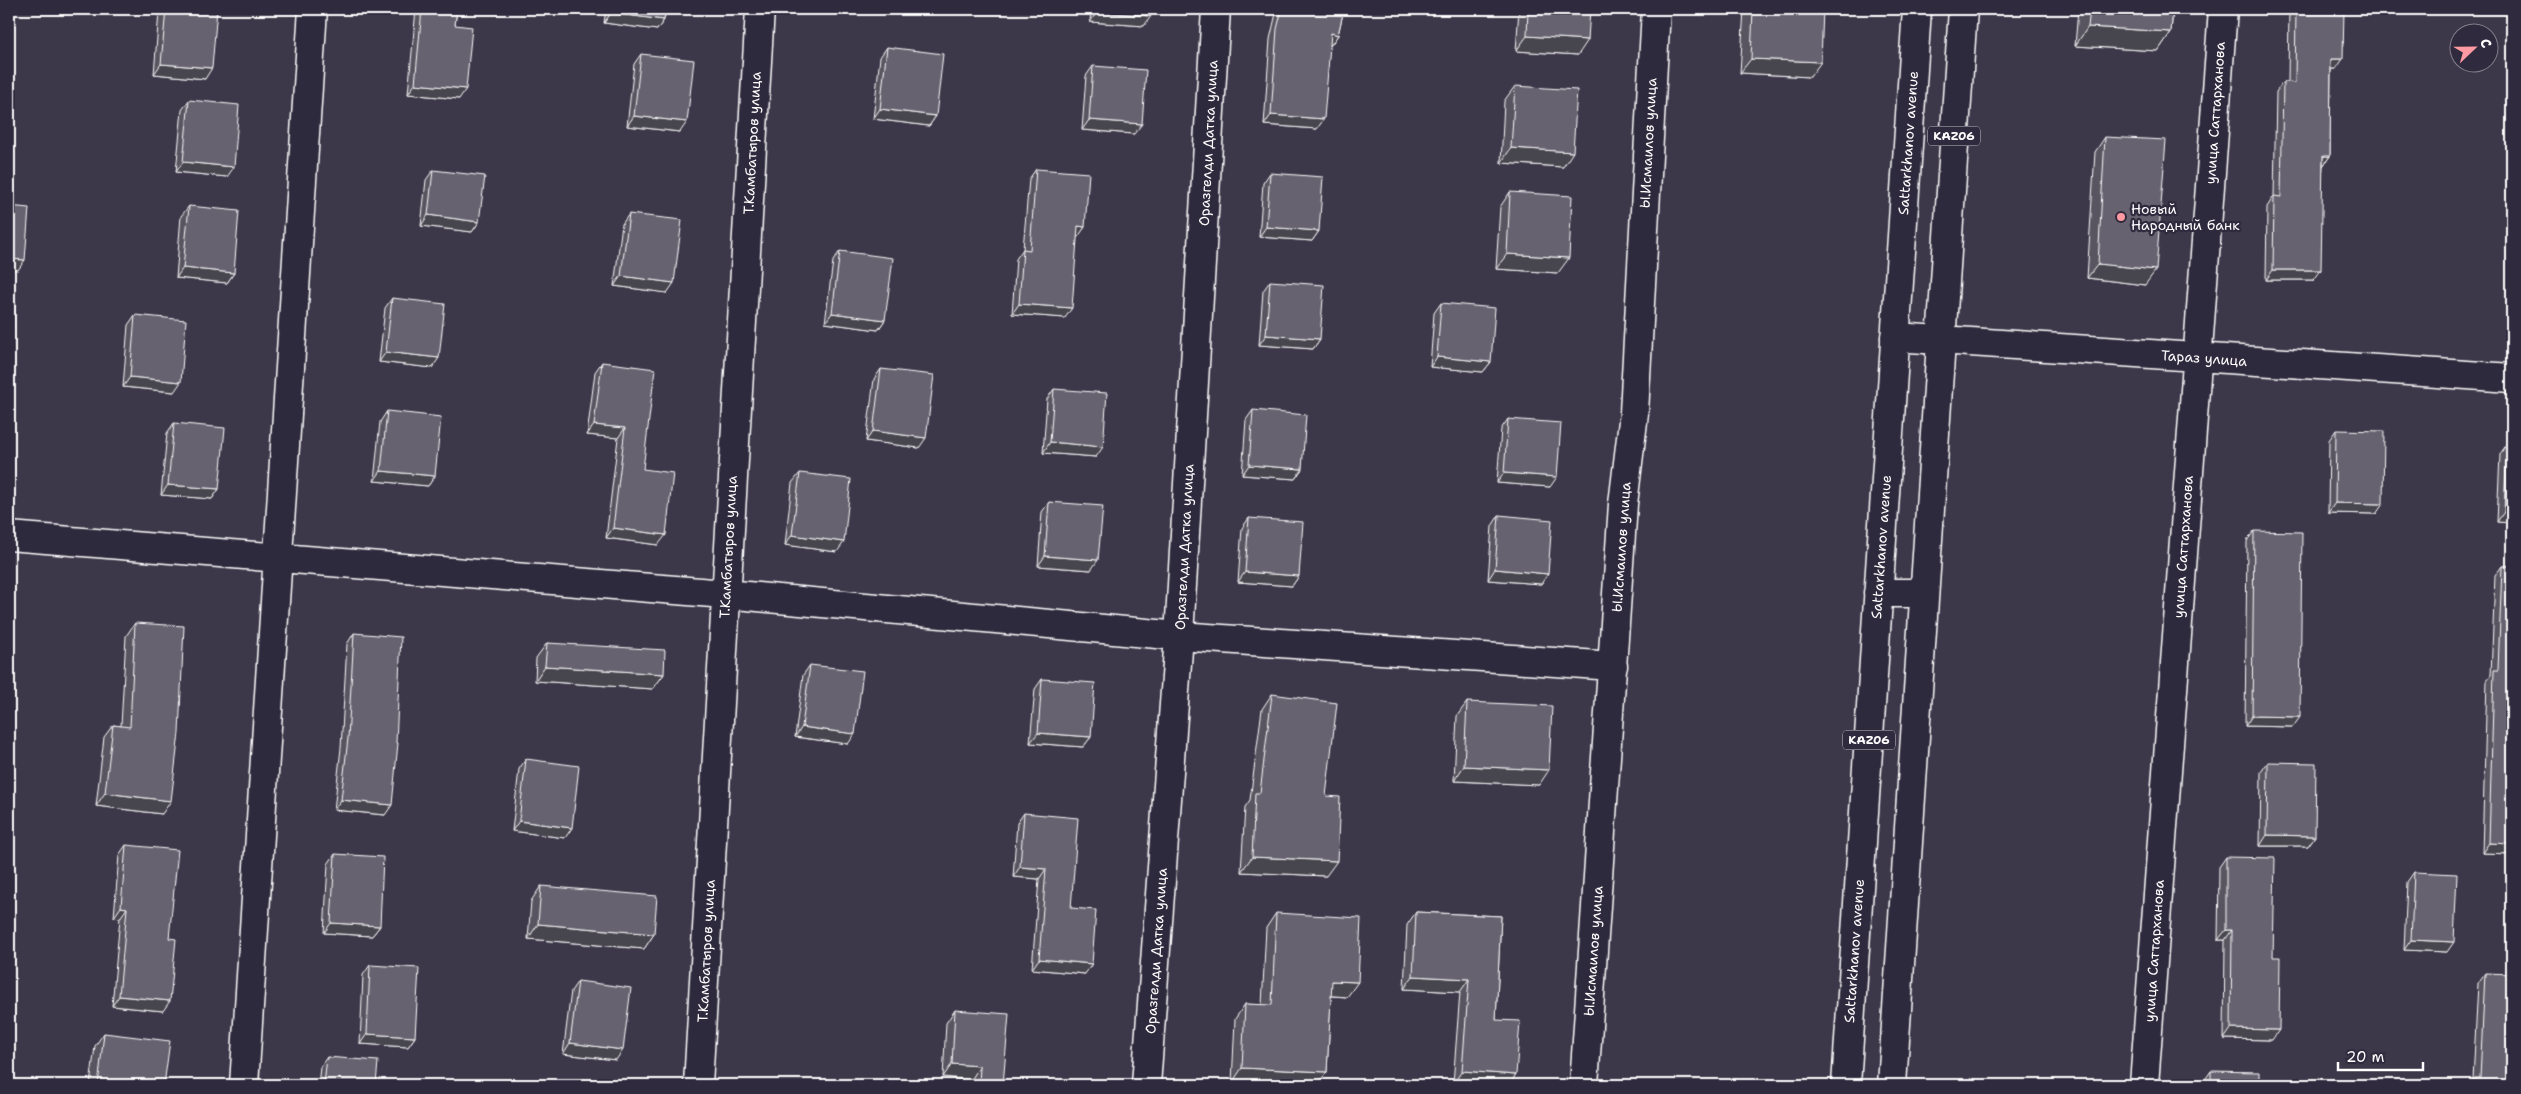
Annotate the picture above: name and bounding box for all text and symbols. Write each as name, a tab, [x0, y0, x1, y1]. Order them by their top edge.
north arrow	[2448, 22, 2498, 72]
text: С	[2476, 36, 2496, 50]
street label: улица Саттарханова	[2201, 41, 2229, 185]
street label: Оразгелди Датка улица	[1195, 59, 1221, 227]
street label: Sattarkhanov avenue	[1894, 70, 1922, 216]
street label: Т.Камбатыров улица	[739, 71, 765, 215]
street label: Ы.Исмаилов улица	[1636, 77, 1660, 209]
road number: KАZ06	[1928, 126, 1980, 146]
place label: Новый Народный банк	[2131, 200, 2240, 234]
marker: Новый Народный банк	[2115, 211, 2127, 223]
street label: Тараз улица	[2160, 346, 2248, 370]
street label: Оразгелди Датка улица	[1171, 463, 1197, 631]
street label: Sattarkhanov avenue	[1867, 474, 1895, 620]
street label: Т.Камбатыров улица	[715, 475, 741, 619]
street label: улица Саттарханова	[2169, 475, 2197, 619]
street label: Ы.Исмаилов улица	[1607, 481, 1635, 613]
road number: KАZ06	[1843, 730, 1895, 750]
street label: Оразгелди Датка улица	[1141, 867, 1171, 1035]
street label: Sattarkhanov avenue	[1840, 878, 1868, 1024]
street label: Т.Камбатыров улица	[693, 879, 719, 1023]
street label: улица Саттарханова	[2140, 879, 2168, 1023]
street label: Ы.Исмаилов улица	[1579, 885, 1607, 1017]
scale bar	[2338, 1039, 2424, 1071]
text: 20 m	[2346, 1047, 2385, 1067]

